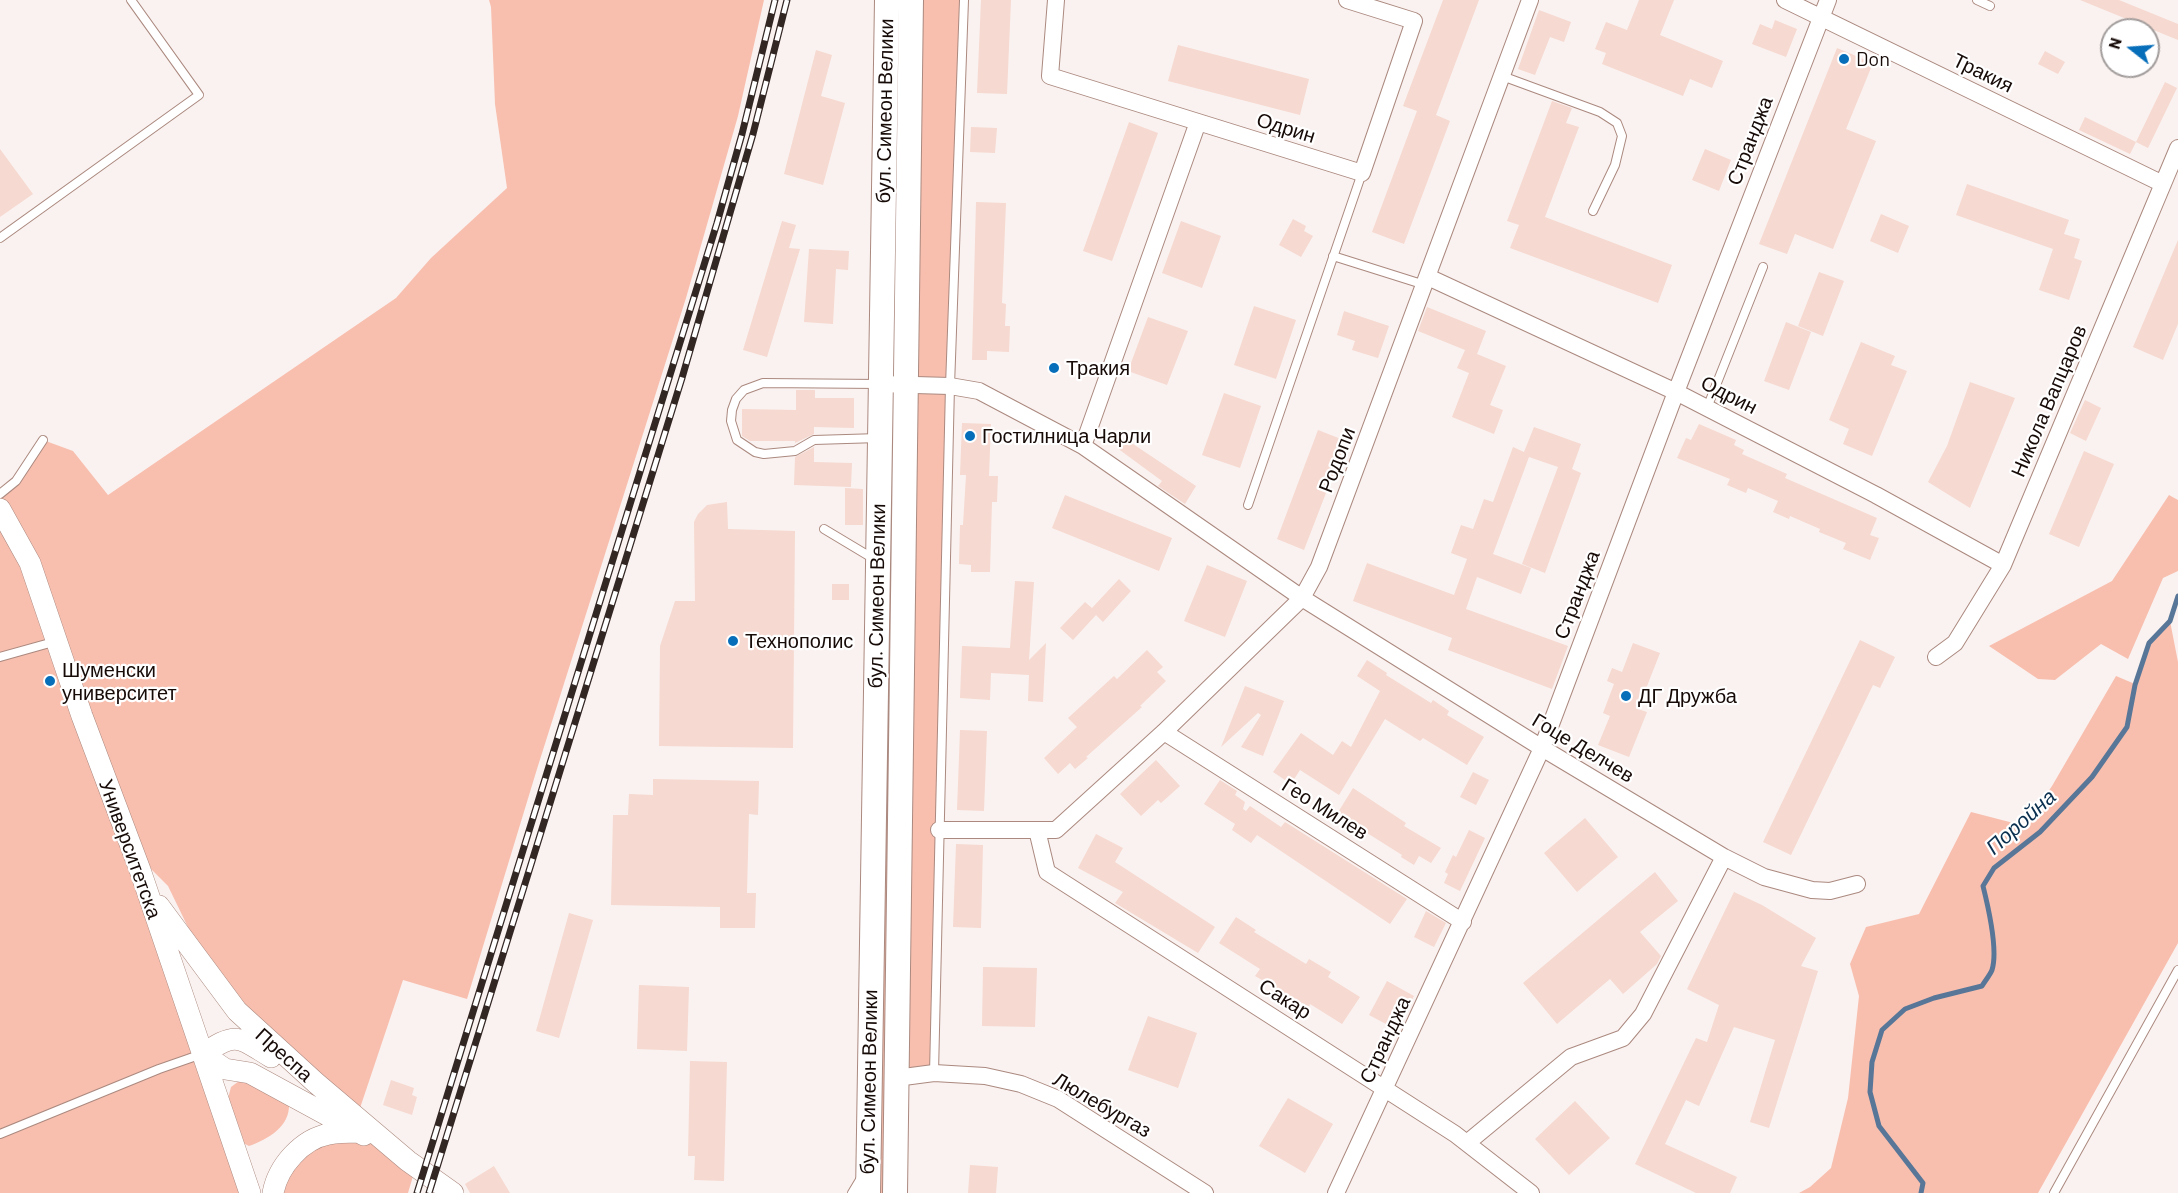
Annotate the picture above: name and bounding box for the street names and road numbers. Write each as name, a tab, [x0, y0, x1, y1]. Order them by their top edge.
street label: бул. Симеон Велики	[871, 18, 899, 204]
street label: Тракия	[1949, 48, 2017, 98]
street label: Странджа	[1722, 93, 1778, 189]
street label: Одрин	[1254, 108, 1318, 148]
street label: Никола Вапцаров	[2006, 321, 2092, 481]
street label: Одрин	[1697, 371, 1761, 419]
street label: Родопи	[1314, 424, 1360, 496]
street label: бул. Симеон Велики	[863, 503, 891, 689]
street label: Странджа	[1549, 547, 1605, 643]
street label: Гоце Делчев	[1528, 708, 1638, 788]
street label: Гео Милев	[1278, 773, 1372, 845]
street label: Университетска	[94, 776, 166, 922]
street label: Сакар	[1254, 974, 1316, 1024]
street label: бул. Симеон Велики	[855, 989, 883, 1175]
street label: Странджа	[1354, 993, 1416, 1087]
street label: Преспа	[250, 1023, 318, 1087]
street label: Люлебургаз	[1049, 1067, 1155, 1143]

